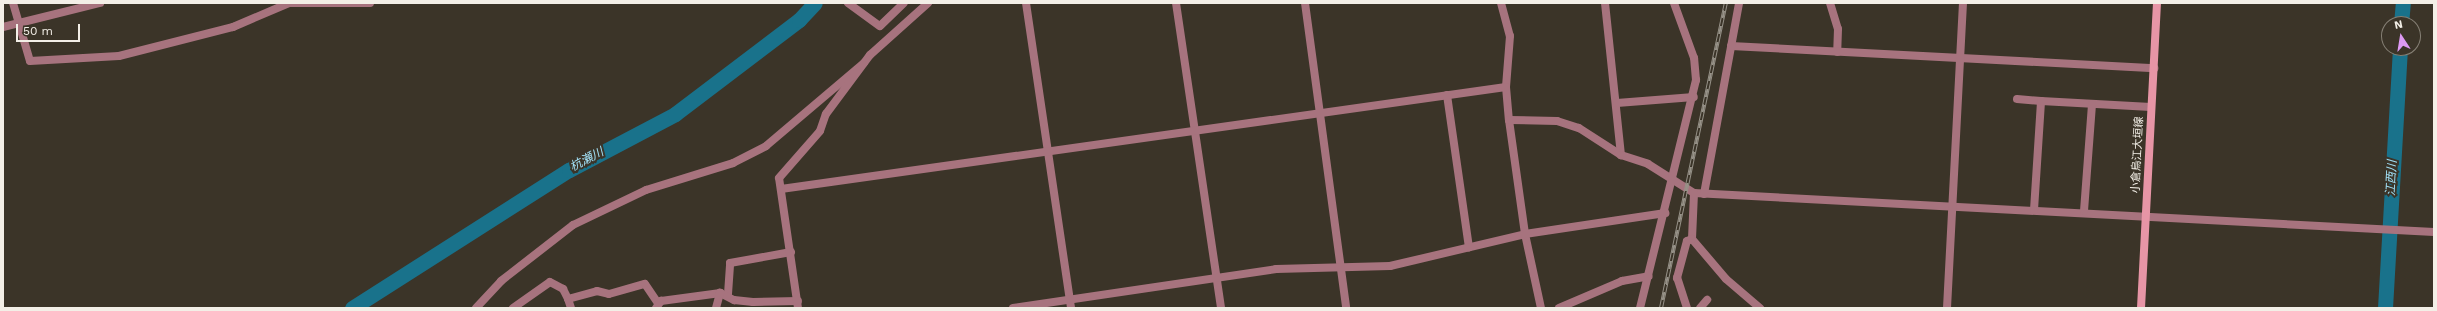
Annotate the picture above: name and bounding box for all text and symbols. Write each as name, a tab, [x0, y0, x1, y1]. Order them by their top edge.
scale bar	[18, 16, 82, 42]
north arrow	[2381, 16, 2421, 56]
text: N	[2393, 18, 2404, 32]
text: 50 m	[23, 24, 53, 38]
street label: 小倉烏江大垣線	[2129, 116, 2147, 194]
water label: 杭瀬川	[568, 145, 606, 175]
water label: 江西川	[2384, 160, 2400, 196]

